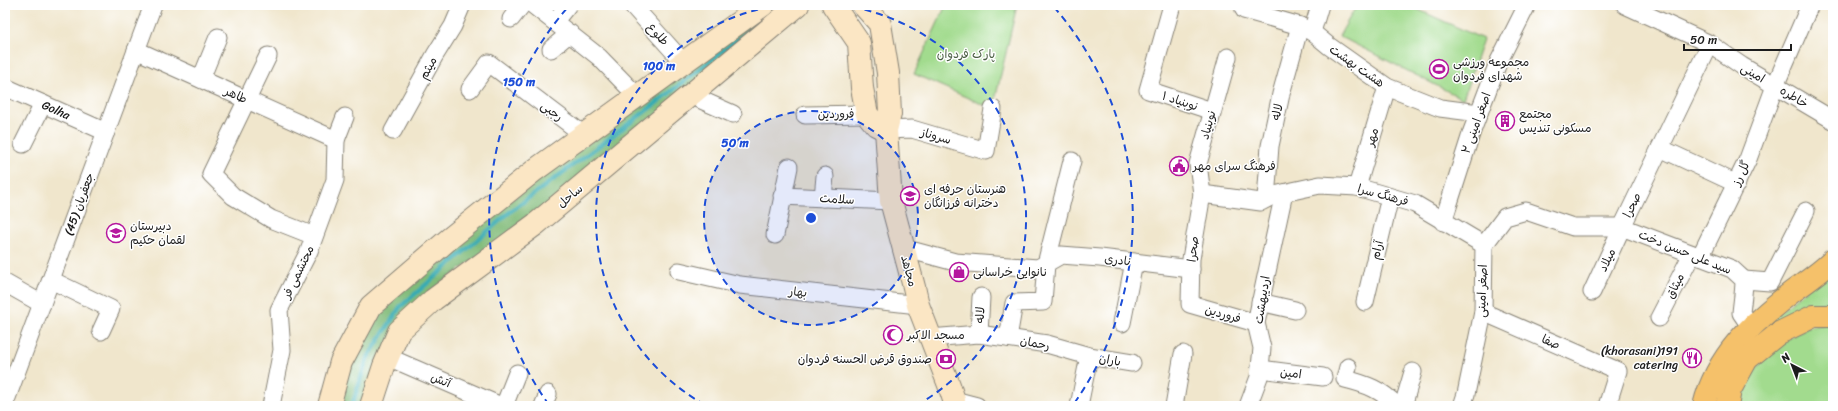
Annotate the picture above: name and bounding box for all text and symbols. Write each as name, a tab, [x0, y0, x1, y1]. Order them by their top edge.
street label: طلوع	[641, 17, 675, 51]
scale bar	[1684, 26, 1791, 52]
text: 50 m	[1690, 29, 1717, 51]
street label: هشت بهشت	[1325, 39, 1390, 93]
park label: پارک فردوان	[937, 43, 995, 65]
place label: مجموعه ورزشی شهدای فردوان	[1453, 51, 1529, 87]
street label: میثم	[413, 52, 443, 84]
text: 100 m	[643, 55, 676, 77]
street label: امینی	[1736, 57, 1770, 89]
sports icon: مجموعه ورزشی شهدای فردوان	[1428, 58, 1450, 80]
text: 150 m	[503, 71, 536, 93]
street label: طاهر	[220, 80, 251, 110]
street label: خاطره	[1775, 80, 1813, 114]
street label: نوبنیاد ۱	[1159, 85, 1201, 117]
street label: ۲ اصغر امینی	[1455, 89, 1497, 157]
street label: Golha	[38, 94, 75, 126]
street label: رجبی	[536, 95, 568, 127]
street label: لاله	[1264, 101, 1290, 123]
street label: فروردین	[817, 103, 855, 125]
place label: مجتمع مسکونی تندیس	[1519, 103, 1591, 139]
street label: نوبنیاد	[1194, 108, 1222, 142]
building icon: مجتمع مسکونی تندیس	[1494, 110, 1516, 132]
street label: سروناز	[917, 121, 954, 151]
street label: مهر	[1359, 125, 1385, 150]
text: 50 m	[721, 132, 749, 154]
public building icon: فرهنگ سرای مهر	[1168, 155, 1190, 177]
place label: فرهنگ سرای مهر	[1192, 155, 1276, 177]
street label: گل رز	[1725, 157, 1756, 190]
street label: جعفریان (45)	[57, 169, 101, 239]
street label: ساحل	[552, 178, 588, 214]
place label: هنرستان حرفه ای دخترانه فرزانگان	[924, 178, 1006, 214]
street label: فرهنگ سرا	[1355, 178, 1411, 212]
school or university icon: هنرستان حرفه ای دخترانه فرزانگان	[899, 185, 921, 207]
street label: سلامت	[819, 187, 855, 211]
street label: صحرا	[1616, 189, 1648, 221]
centre of rings	[804, 211, 818, 225]
place label: دبیرستان لقمان حکیم	[130, 215, 185, 251]
school or university icon: دبیرستان لقمان حکیم	[105, 222, 127, 244]
street label: سید علی حسن دخت	[1635, 223, 1735, 281]
street label: صحرا	[1180, 235, 1206, 263]
street label: آرام	[1364, 237, 1390, 262]
street label: محتشمی فر	[275, 241, 320, 303]
street label: میلاد	[1592, 245, 1622, 275]
street label: نادری	[1103, 247, 1133, 273]
street label: مجاهد	[894, 253, 924, 289]
shop icon: نانوایی خراسانی	[948, 261, 970, 283]
place label: نانوایی خراسانی	[973, 261, 1047, 283]
street label: اصغر امینی	[1470, 264, 1494, 318]
street label: میثاق	[1659, 269, 1691, 303]
street label: اردیبهشت	[1247, 274, 1277, 326]
street label: بهار	[787, 280, 808, 304]
street label: فروردین	[1202, 298, 1244, 330]
street label: لاله	[969, 306, 991, 324]
mosque icon: مسجد الاکبر	[882, 324, 904, 346]
place label: مسجد الاکبر	[906, 324, 965, 346]
street label: صفا	[1538, 328, 1564, 356]
street label: رحمان	[1018, 329, 1052, 357]
place label: (khorasani)191 catering	[1601, 340, 1678, 376]
north arrow	[1772, 345, 1812, 385]
street label: باران	[1097, 347, 1123, 373]
restaurant icon: (khorasani)191 catering	[1681, 347, 1703, 369]
place label: صندوق قرض الحسنه فردوان	[798, 348, 932, 370]
bank icon: صندوق قرض الحسنه فردوان	[935, 348, 957, 370]
text: N	[1776, 348, 1795, 368]
street label: امین	[1279, 361, 1303, 385]
street label: آتش	[427, 366, 456, 394]

